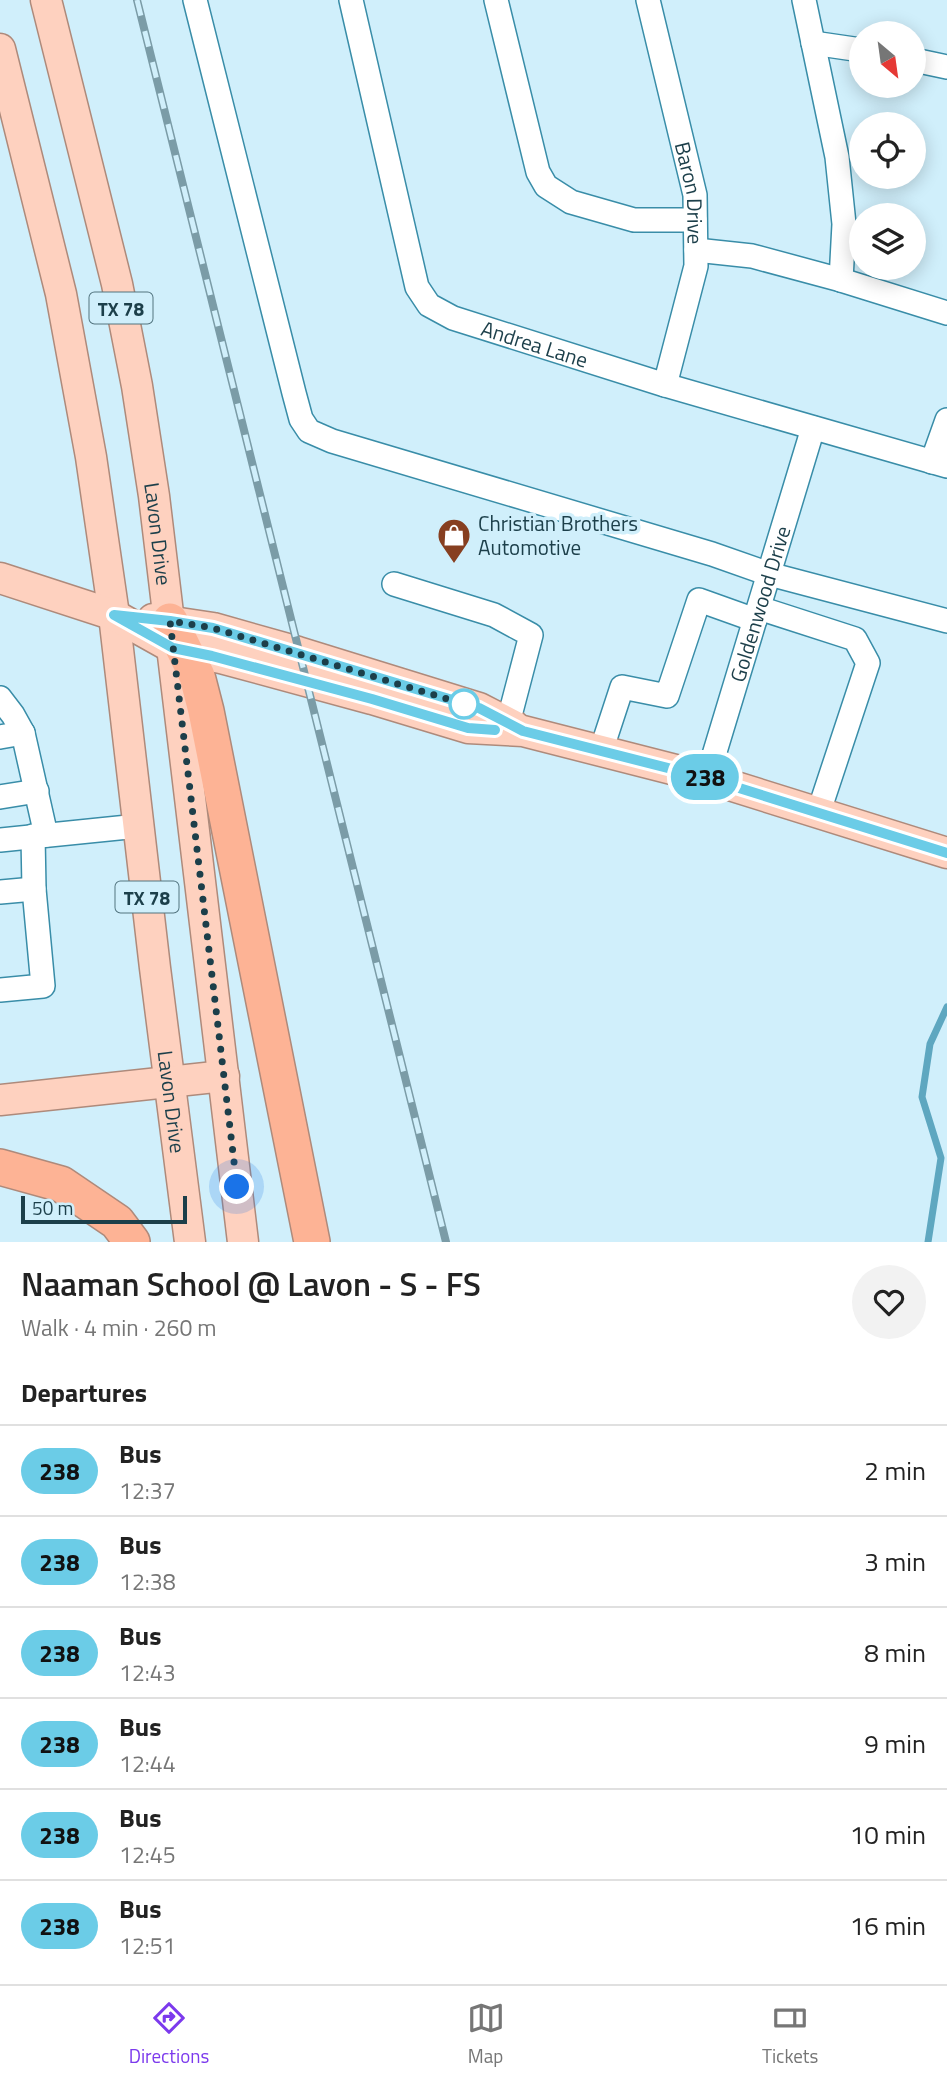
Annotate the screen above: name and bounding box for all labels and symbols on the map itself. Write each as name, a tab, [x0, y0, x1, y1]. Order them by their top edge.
north arrow	[849, 21, 926, 98]
street label: Baron Drive	[667, 138, 712, 244]
road number: TX 78	[90, 292, 152, 324]
street label: Andrea Lane	[477, 312, 592, 376]
street label: Lavon Drive	[136, 480, 181, 587]
place label: Christian Brothers Automotive	[478, 507, 638, 563]
shop icon: Christian Brothers Automotive	[435, 516, 473, 565]
street label: Goldenwood Drive	[721, 522, 798, 686]
unlabelled marker	[449, 689, 479, 719]
line badge: 238	[665, 754, 745, 800]
road number: TX 78	[116, 882, 178, 912]
street label: Lavon Drive	[150, 1048, 194, 1155]
your location	[219, 1169, 254, 1204]
scale bar	[21, 1193, 187, 1225]

